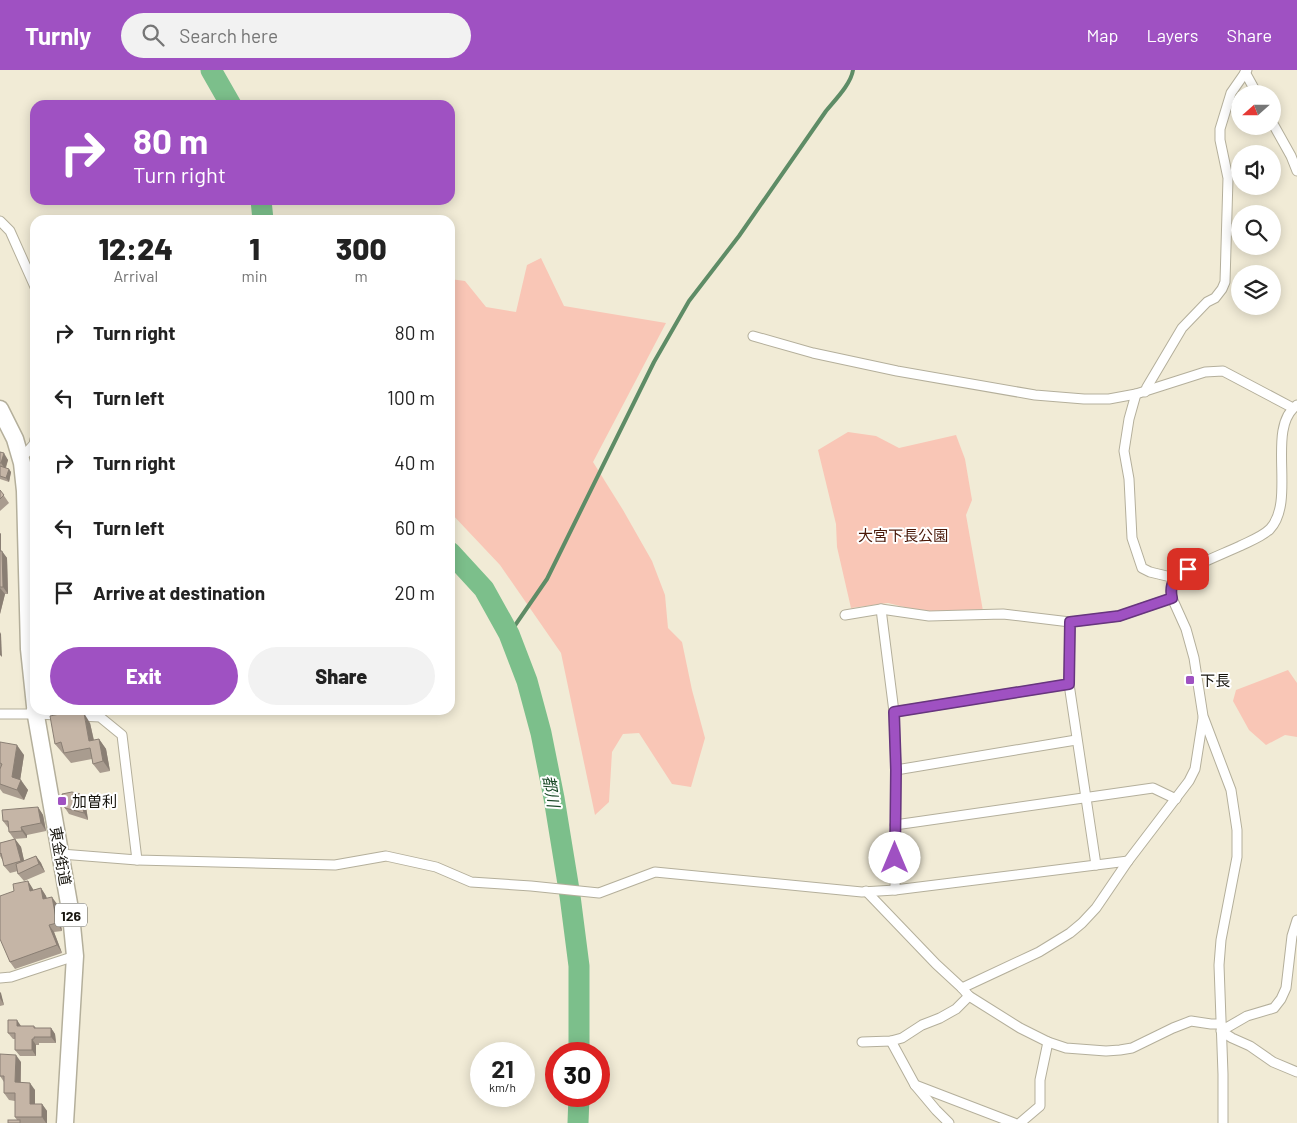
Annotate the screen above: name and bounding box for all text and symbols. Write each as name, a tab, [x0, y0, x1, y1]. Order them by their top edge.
search box	[121, 13, 471, 58]
text: Turnly	[25, 21, 91, 50]
icon: search	[139, 21, 167, 49]
text: Search here	[179, 24, 278, 47]
text: Map	[1086, 24, 1118, 46]
text: Layers	[1146, 24, 1199, 46]
text: Share	[1227, 24, 1272, 46]
north arrow	[1231, 85, 1281, 135]
map controls	[1231, 85, 1281, 315]
text: 80 m	[133, 119, 208, 161]
icon: right	[50, 120, 115, 185]
button: sound	[1231, 145, 1281, 195]
text: Turn right	[133, 161, 226, 187]
button: search	[1231, 205, 1281, 255]
text: 12:24	[98, 230, 173, 266]
text: 1	[249, 230, 260, 266]
text: 300	[336, 230, 387, 266]
button: layers	[1231, 265, 1281, 315]
text: Arrival	[113, 266, 158, 285]
text: min	[241, 266, 267, 285]
text: m	[355, 266, 368, 285]
icon: right	[50, 319, 78, 347]
text: Turn right	[93, 321, 175, 344]
text: 80 m	[395, 321, 435, 344]
icon: left	[50, 384, 78, 412]
text: Turn left	[93, 386, 164, 409]
text: 100 m	[387, 386, 435, 409]
icon: right	[50, 449, 78, 477]
text: Turn right	[93, 451, 175, 474]
text: 40 m	[394, 451, 435, 474]
icon: left	[50, 514, 78, 542]
text: Turn left	[93, 516, 164, 539]
text: 60 m	[395, 516, 435, 539]
park label: 大宮下長公園	[858, 526, 948, 544]
pin	[1167, 548, 1209, 590]
icon: arrive	[1174, 555, 1202, 583]
icon: arrive	[50, 579, 78, 607]
text: Arrive at destination	[93, 581, 265, 604]
text: 20 m	[395, 581, 435, 604]
button: Exit	[50, 647, 238, 705]
button: Share	[248, 647, 435, 705]
place label: 下長	[1200, 671, 1230, 689]
marker: 下長	[1184, 674, 1196, 686]
water label: 都川	[540, 774, 564, 810]
place label: 加曽利	[72, 792, 117, 810]
marker: 加曽利	[56, 795, 68, 807]
street label: 東金街道	[47, 825, 75, 887]
position arrow	[868, 831, 920, 883]
road number: 126	[55, 904, 87, 926]
speed limit sign: 30	[545, 1042, 610, 1107]
text: 21	[491, 1053, 514, 1083]
text: km/h	[489, 1080, 516, 1094]

